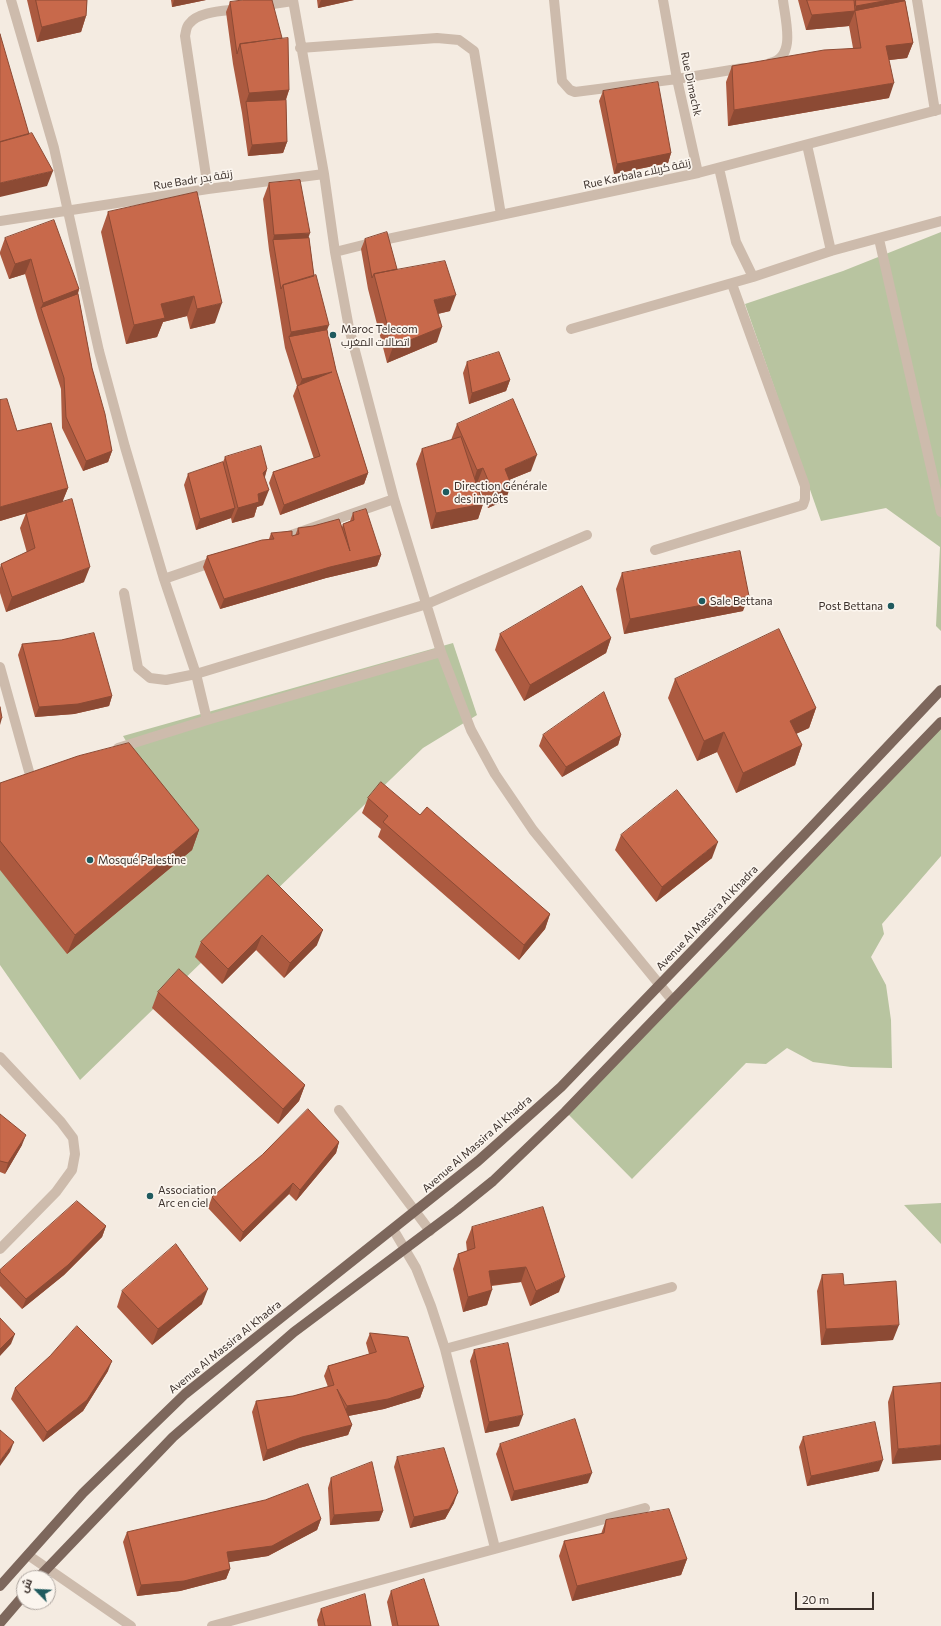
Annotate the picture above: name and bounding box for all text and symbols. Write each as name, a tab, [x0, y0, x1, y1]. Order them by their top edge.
street label: Rue Dimachk	[678, 51, 704, 117]
street label: Rue Karbala زنقة كربلاء	[582, 156, 692, 192]
street label: Rue Badr زنقة بدر	[152, 167, 234, 193]
place label: Maroc Telecom اتصالات المغرب	[341, 322, 418, 348]
marker: Maroc Telecom اتصالات المغرب	[328, 330, 338, 340]
place label: Direction Générale des impôts	[454, 479, 547, 505]
marker: Direction Générale des impôts	[441, 487, 451, 497]
place label: Sale Bettana	[710, 594, 773, 608]
marker: Sale Bettana	[697, 596, 707, 606]
place label: Post Bettana	[819, 599, 883, 613]
marker: Post Bettana	[886, 601, 896, 611]
place label: Mosqué Palestine	[98, 853, 186, 867]
marker: Mosqué Palestine	[85, 855, 95, 865]
street label: Avenue Al Massira Al Khadra	[653, 863, 761, 973]
street label: Avenue Al Massira Al Khadra	[420, 1093, 534, 1195]
place label: Association Arc en ciel	[158, 1183, 216, 1209]
marker: Association Arc en ciel	[145, 1191, 155, 1201]
street label: Avenue Al Massira Al Khadra	[166, 1298, 284, 1396]
north arrow	[16, 1570, 56, 1610]
text: ش	[17, 1576, 34, 1594]
scale bar	[797, 1584, 876, 1610]
text: 20 m	[802, 1592, 829, 1606]

